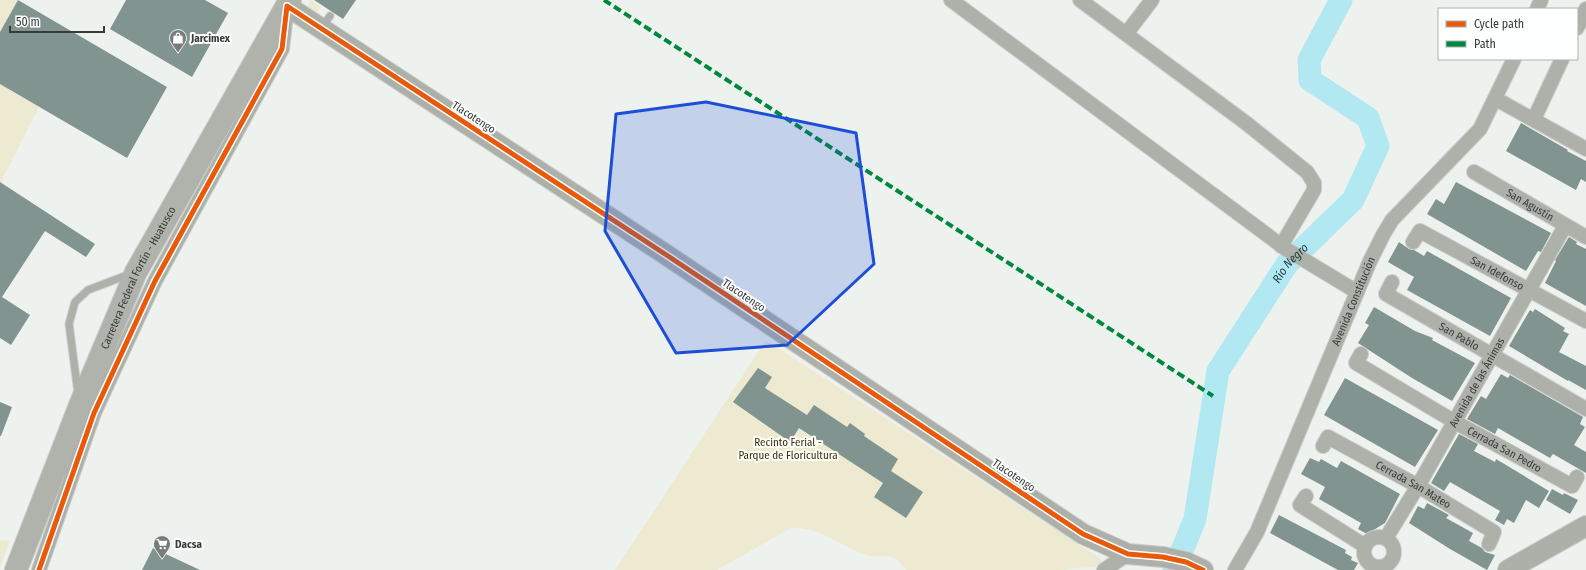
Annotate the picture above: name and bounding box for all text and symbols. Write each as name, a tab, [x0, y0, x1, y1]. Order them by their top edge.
scale bar	[10, 8, 104, 34]
legend	[1438, 8, 1578, 60]
text: 50 m	[16, 15, 40, 29]
text: Cycle path	[1474, 17, 1524, 31]
shop icon: Jarcimex	[168, 28, 188, 53]
place label: Jarcimex	[190, 32, 231, 45]
text: Path	[1474, 37, 1496, 51]
street label: Tlacotengo	[450, 99, 498, 136]
street label: San Agustín	[1504, 186, 1556, 224]
street label: Carretera Federal Fortín - Huatusco	[98, 204, 179, 351]
water label: Río Negro	[1270, 240, 1311, 286]
street label: San Idefonso	[1468, 254, 1526, 293]
street label: Avenida Constitución	[1329, 255, 1378, 348]
street label: Tlacotengo	[720, 276, 768, 315]
street label: San Pablo	[1437, 320, 1482, 353]
street label: Avenida de las Ánimas	[1446, 335, 1508, 430]
street label: Cerrada San Pedro	[1465, 424, 1544, 475]
park label: Recinto Ferial - Parque de Floricultura	[738, 436, 838, 462]
street label: Tlacotengo	[990, 456, 1038, 495]
street label: Cerrada San Mateo	[1373, 458, 1453, 512]
supermarket icon: Dacsa	[152, 534, 172, 559]
place label: Dacsa	[175, 538, 202, 551]

